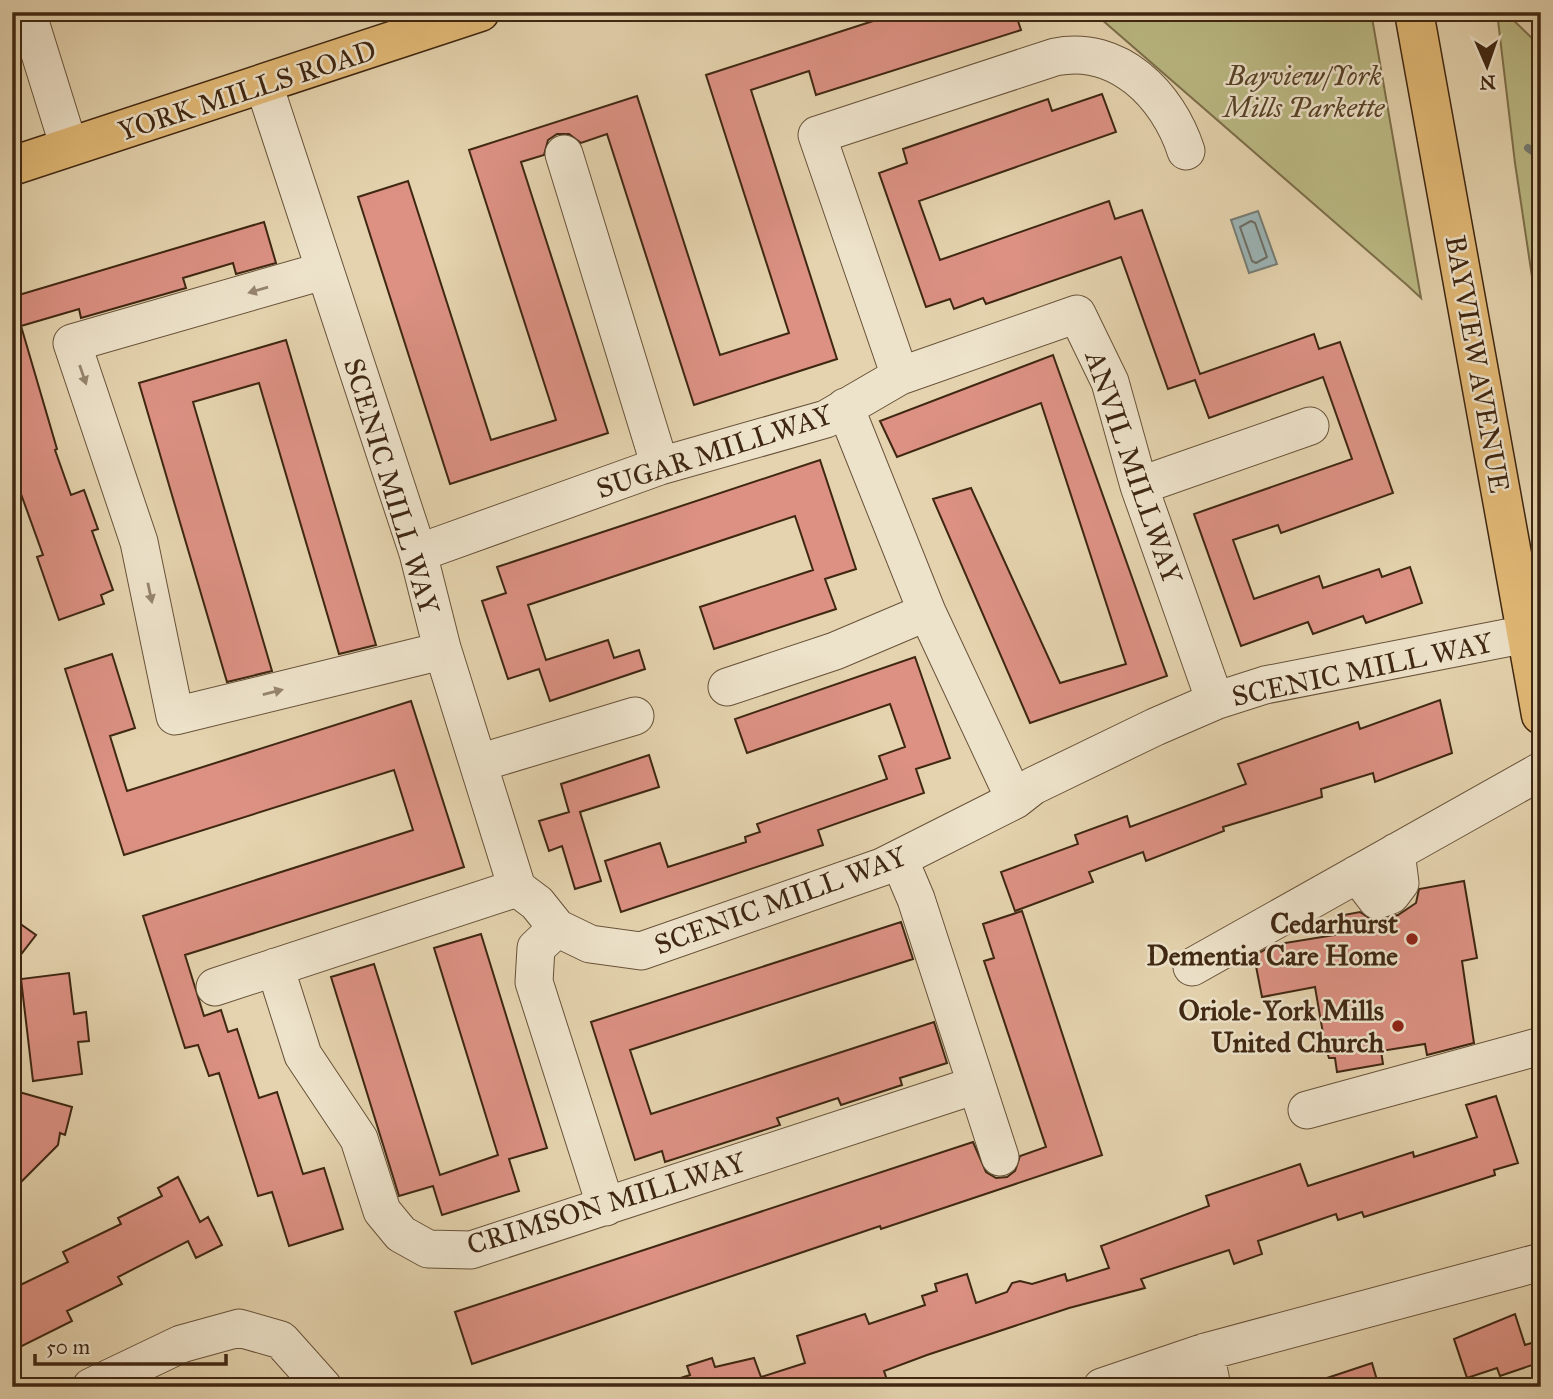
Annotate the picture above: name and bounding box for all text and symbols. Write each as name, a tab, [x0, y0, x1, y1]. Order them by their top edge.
street label: YORK MILLS ROAD	[114, 32, 381, 149]
north arrow	[1452, 32, 1522, 102]
park label: Bayview/York Mills Parkette	[1221, 58, 1385, 125]
text: N	[1479, 71, 1496, 94]
street label: BAYVIEW AVENUE	[1438, 233, 1517, 496]
one-way arrow	[247, 285, 269, 296]
street label: ANVIL MILLWAY	[1077, 345, 1190, 589]
street label: SCENIC MILL WAY	[336, 354, 447, 619]
one-way arrow	[78, 365, 89, 386]
street label: SUGAR MILLWAY	[592, 396, 838, 506]
one-way arrow	[144, 582, 155, 604]
street label: SCENIC MILL WAY	[1229, 625, 1497, 714]
one-way arrow	[262, 686, 284, 697]
street label: SCENIC MILL WAY	[650, 838, 912, 962]
place label: Cedarhurst Dementia Care Home	[1147, 906, 1398, 973]
marker: Cedarhurst Dementia Care Home	[1404, 931, 1420, 947]
place label: Oriole-York Mills United Church	[1178, 993, 1384, 1060]
marker: Oriole-York Mills United Church	[1390, 1018, 1406, 1034]
street label: CRIMSON MILLWAY	[463, 1144, 751, 1263]
scale bar	[35, 1322, 226, 1366]
text: 50 m	[46, 1334, 91, 1360]

